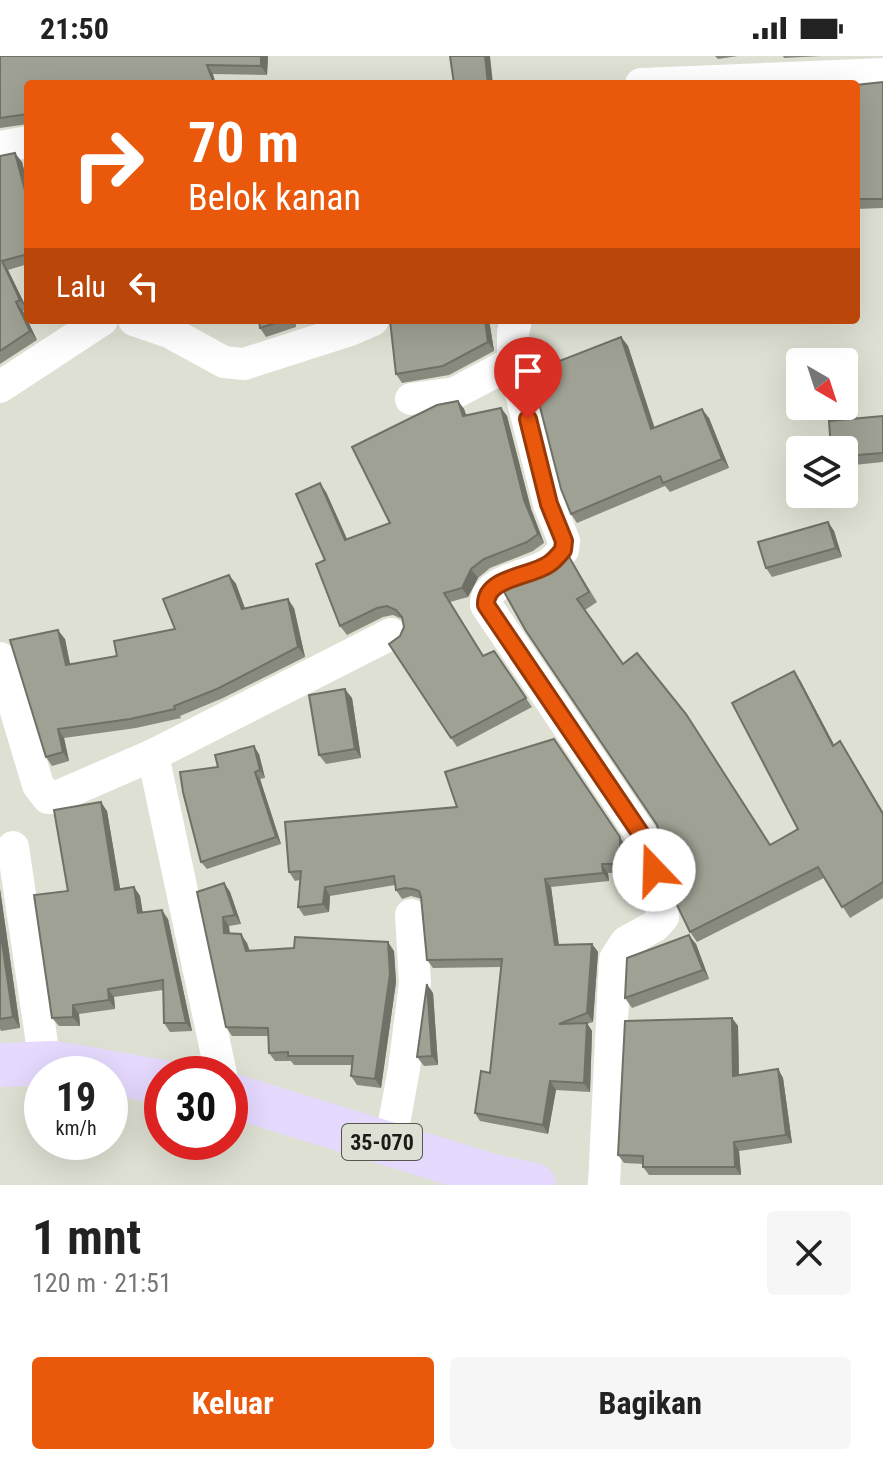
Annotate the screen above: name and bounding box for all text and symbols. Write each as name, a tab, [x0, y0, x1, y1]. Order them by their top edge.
text: 21:50	[40, 11, 109, 46]
text: 70 m	[188, 110, 299, 176]
icon: right	[56, 112, 160, 216]
text: Belok kanan	[188, 177, 361, 219]
icon: left	[122, 264, 166, 308]
text: Lalu	[56, 269, 106, 304]
pin	[494, 337, 562, 419]
north arrow	[786, 348, 858, 420]
map controls	[786, 348, 858, 508]
icon: arrive	[506, 349, 550, 393]
button: layers	[786, 436, 858, 508]
position arrow	[612, 828, 696, 912]
speed limit sign: 30	[144, 1056, 248, 1160]
text: 19	[56, 1074, 96, 1121]
text: km/h	[55, 1116, 97, 1140]
road number: 35-070	[342, 1124, 422, 1160]
text: 1 mnt	[32, 1209, 141, 1266]
button: close	[767, 1211, 851, 1295]
text: 120 m · 21:51	[32, 1268, 172, 1298]
button: Keluar	[32, 1357, 434, 1449]
button: Bagikan	[450, 1357, 851, 1449]

